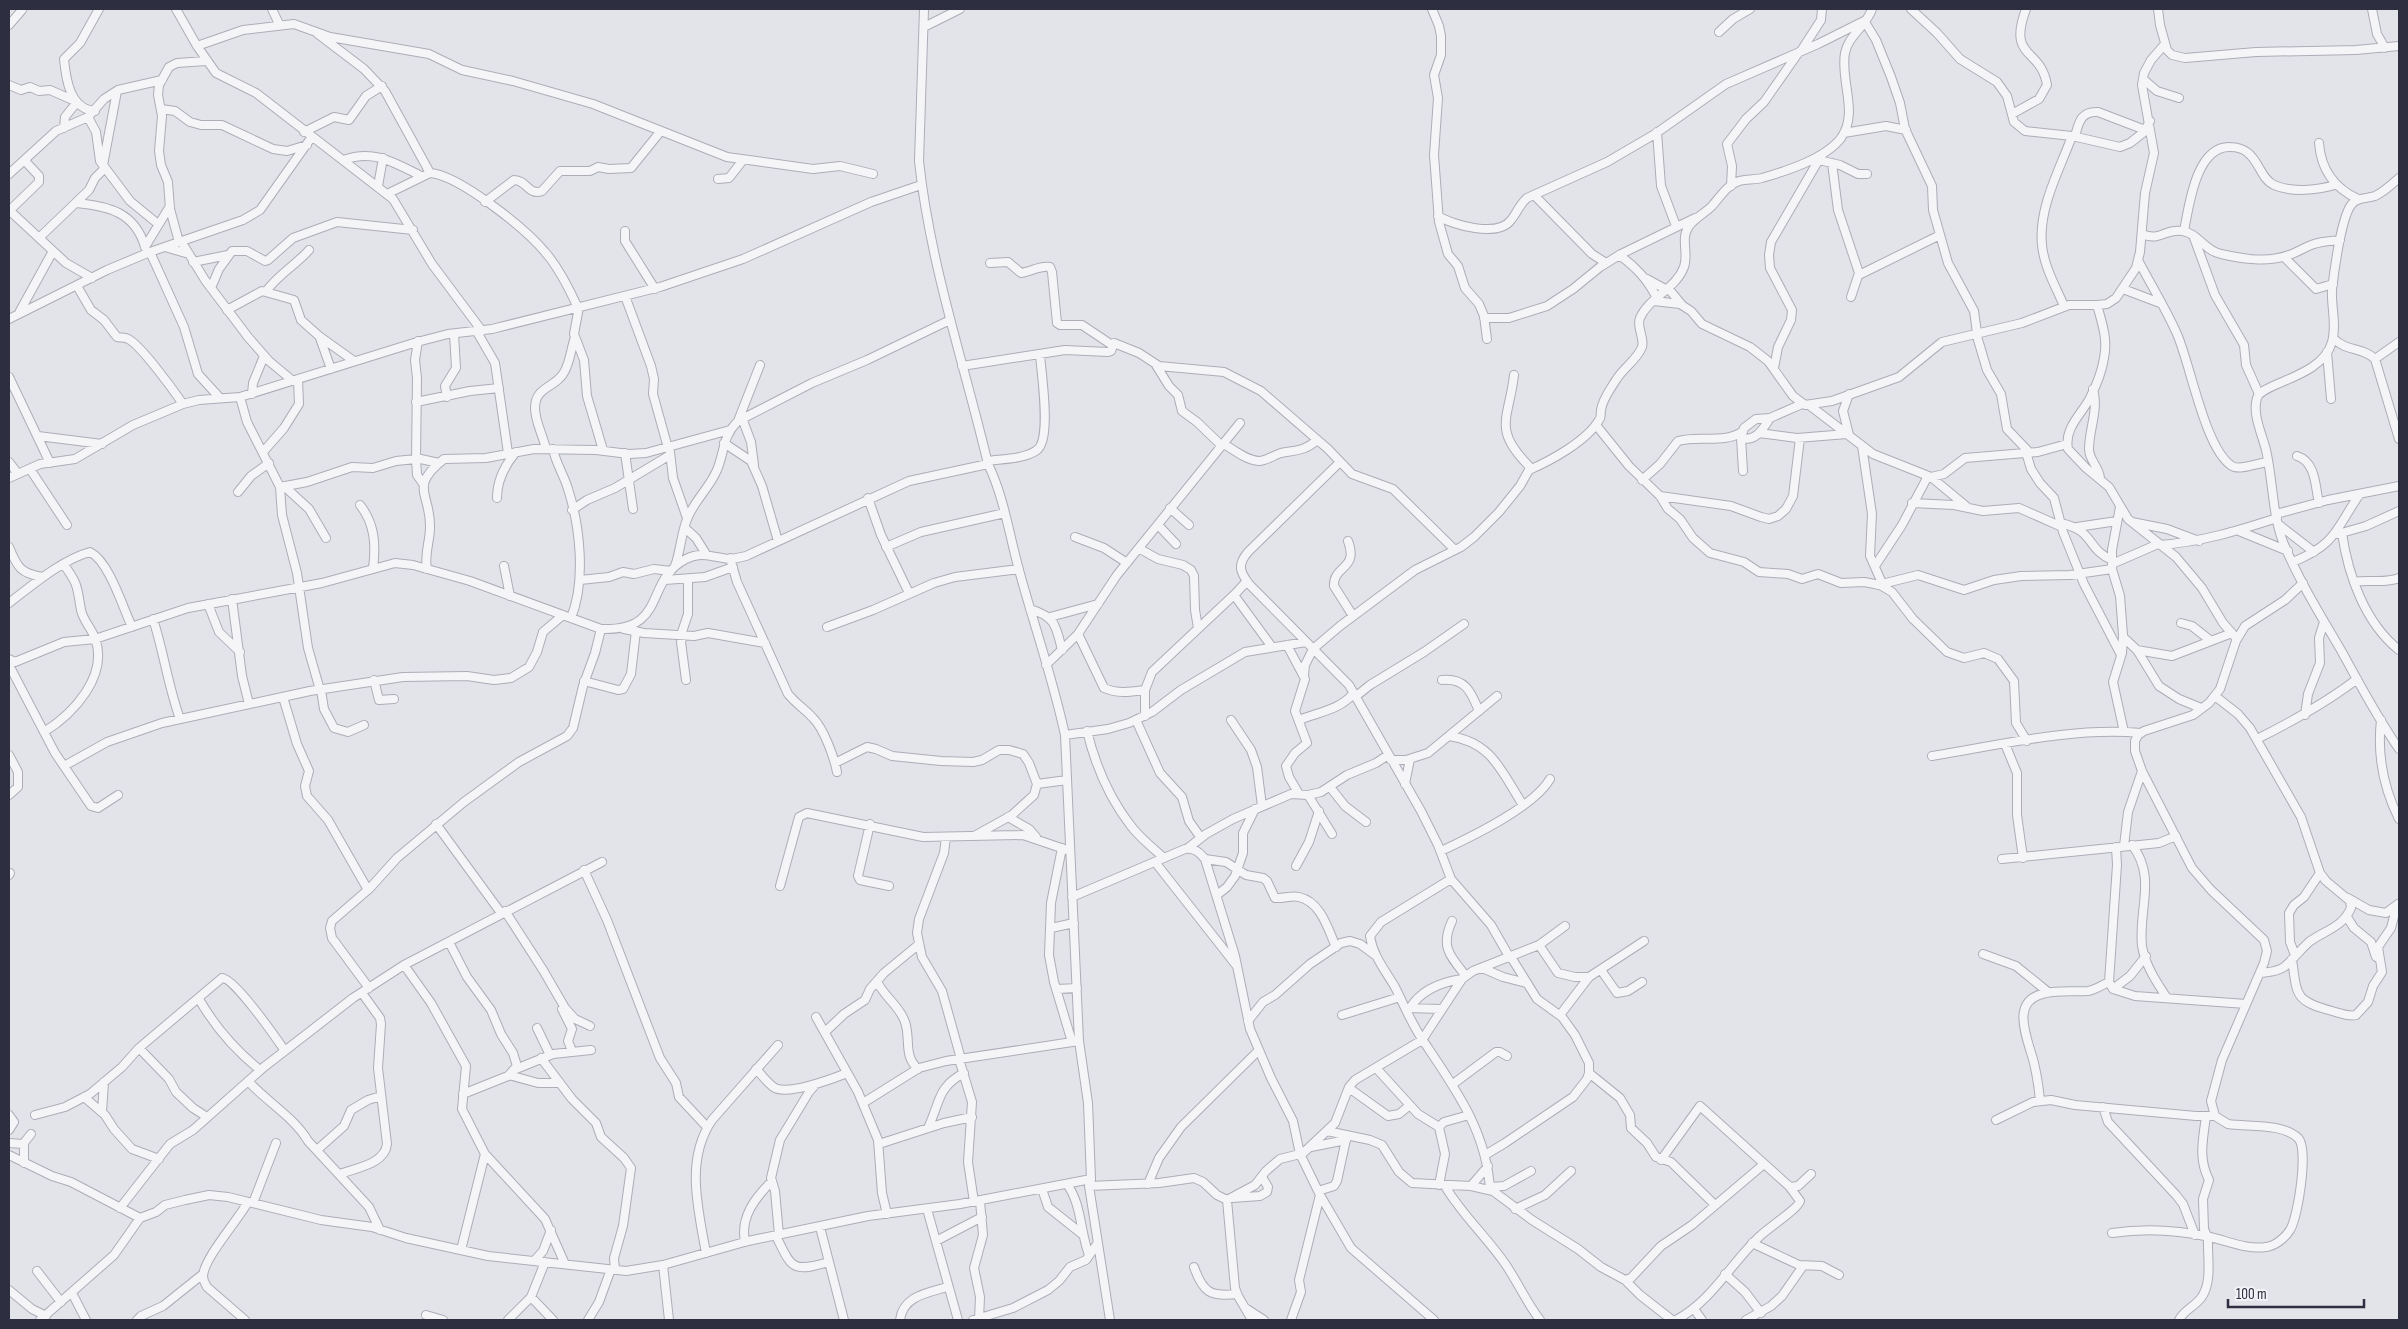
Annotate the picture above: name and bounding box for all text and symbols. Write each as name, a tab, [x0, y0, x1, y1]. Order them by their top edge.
scale bar	[2228, 1276, 2364, 1308]
text: 100 m	[2236, 1285, 2267, 1304]

